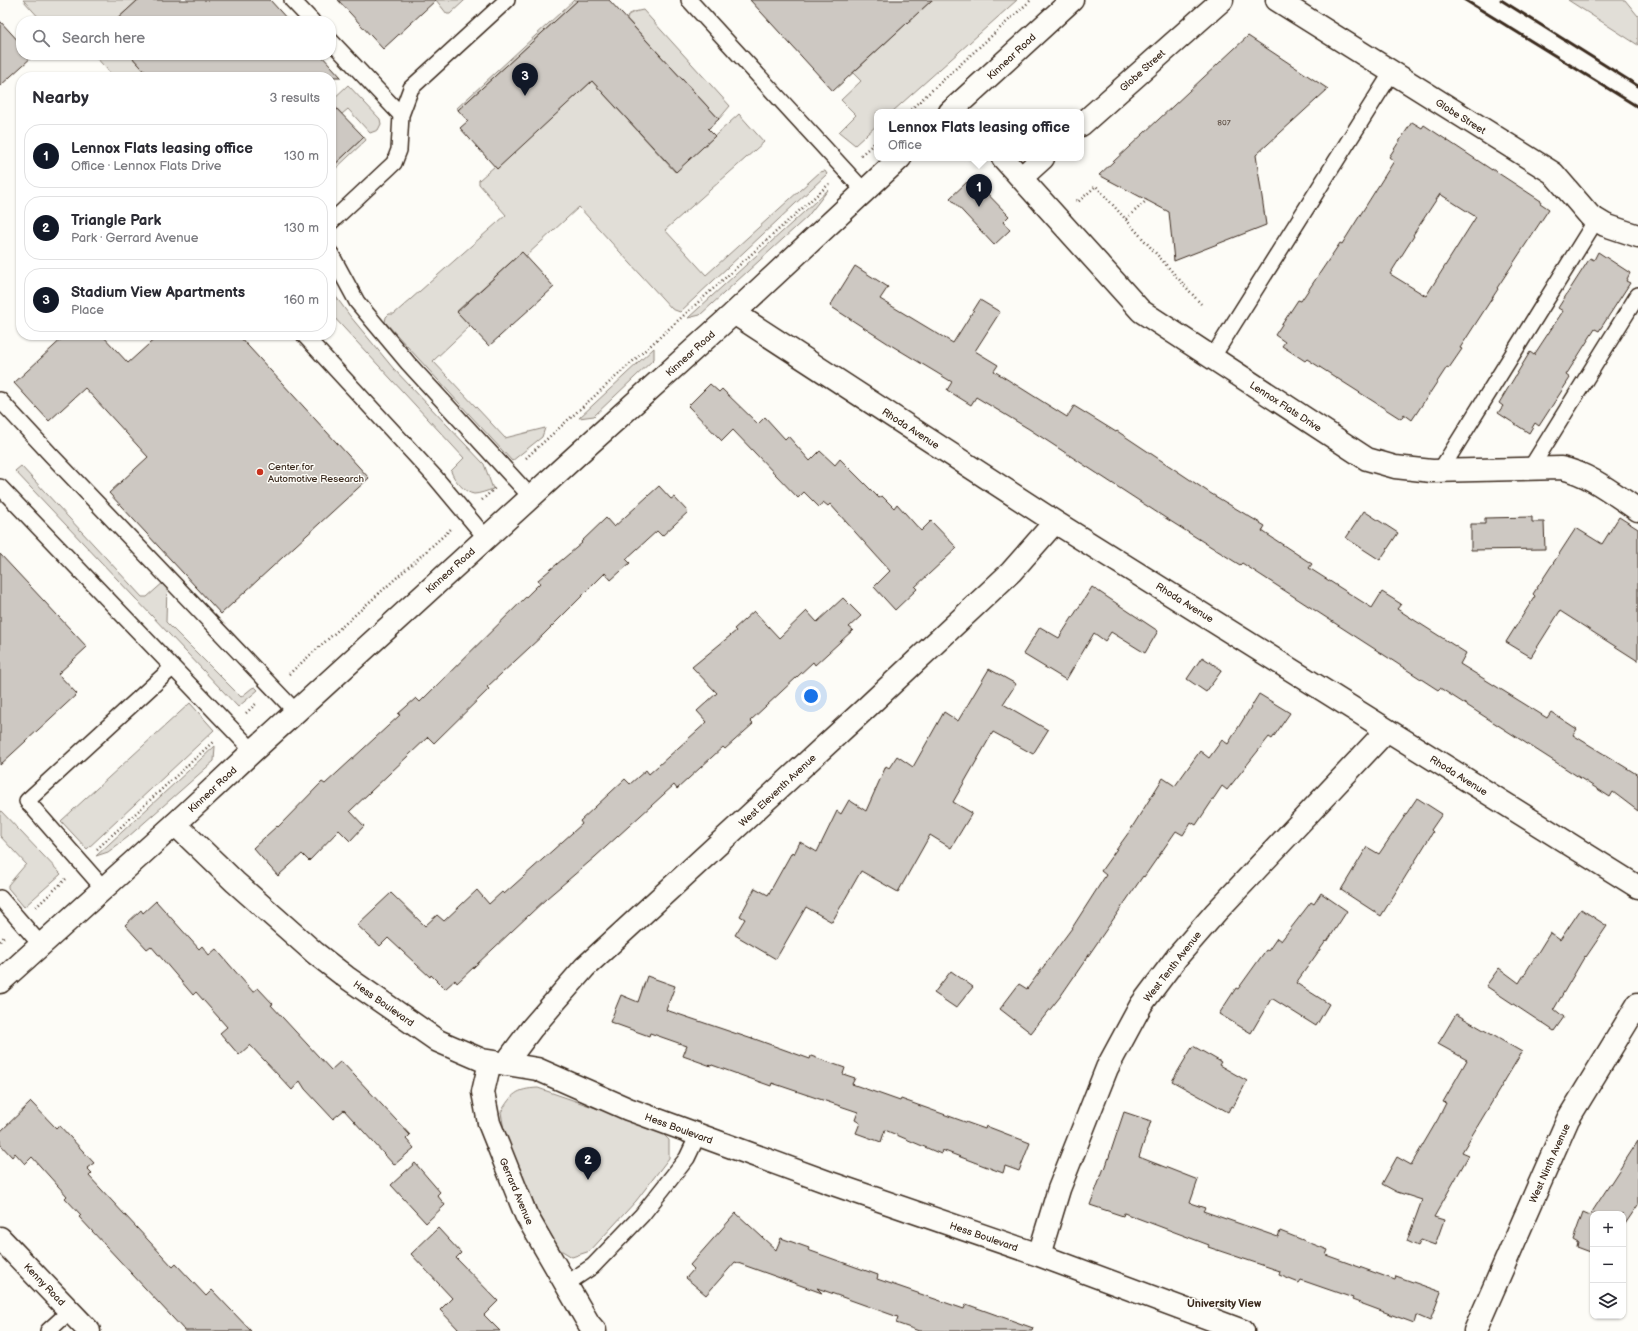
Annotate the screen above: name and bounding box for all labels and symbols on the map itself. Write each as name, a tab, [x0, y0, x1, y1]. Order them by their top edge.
street label: Kinnear Road	[985, 31, 1039, 82]
street label: Globe Street	[1118, 47, 1168, 94]
pin: 3	[512, 63, 538, 96]
street label: Globe Street	[1433, 97, 1488, 137]
house number: 807	[1217, 118, 1231, 127]
pin: 1	[966, 174, 992, 207]
street label: Kinnear Road	[664, 328, 718, 379]
street label: Lennox Flats Drive	[1247, 379, 1324, 435]
street label: Rhoda Avenue	[880, 406, 941, 452]
place label: Center for Automotive Research	[268, 461, 365, 485]
marker: Center for Automotive Research	[255, 467, 265, 477]
street label: Kinnear Road	[424, 545, 478, 596]
street label: Rhoda Avenue	[1153, 580, 1216, 625]
your location	[801, 686, 821, 706]
street label: West Eleventh Avenue	[737, 752, 819, 830]
street label: Rhoda Avenue	[1427, 753, 1490, 798]
street label: Kinnear Road	[186, 764, 240, 815]
street label: West Tenth Avenue	[1141, 929, 1204, 1004]
street label: Hess Boulevard	[351, 978, 416, 1029]
street label: Hess Boulevard	[643, 1111, 714, 1147]
street label: West Ninth Avenue	[1527, 1122, 1573, 1205]
pin: 2	[575, 1147, 601, 1180]
street label: Gerrard Avenue	[497, 1156, 536, 1227]
street label: Hess Boulevard	[948, 1220, 1020, 1254]
street label: Kenny Road	[21, 1261, 68, 1309]
district label: University View	[1187, 1297, 1262, 1310]

